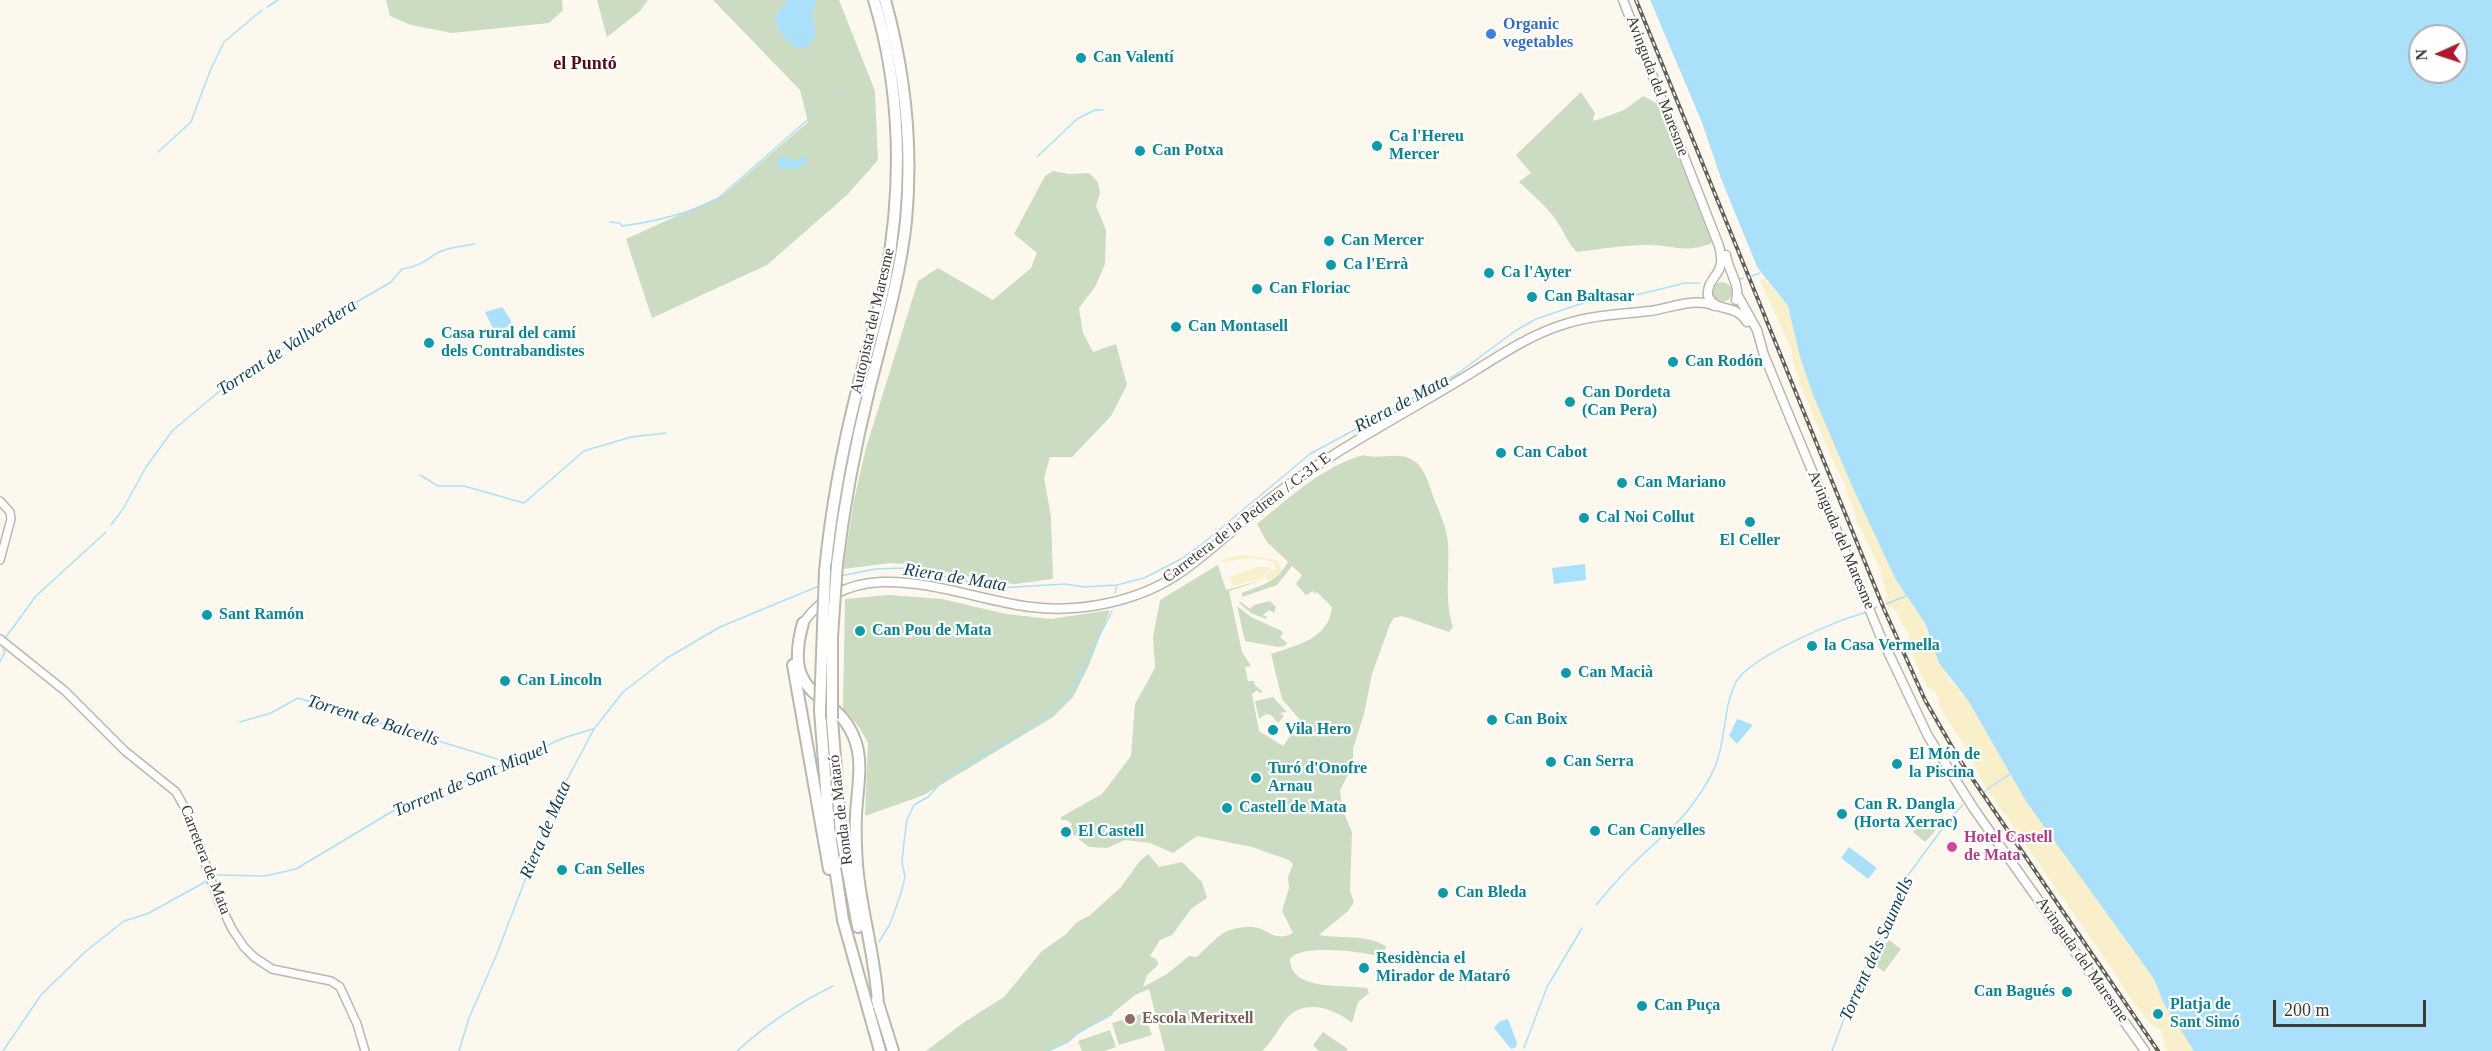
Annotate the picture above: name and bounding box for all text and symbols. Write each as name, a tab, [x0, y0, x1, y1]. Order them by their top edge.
street label: Avinguda del Maresme	[1621, 13, 1693, 159]
place label: Organic vegetables	[1503, 15, 1573, 53]
north arrow	[2408, 24, 2468, 84]
marker: Organic vegetables	[1484, 27, 1498, 41]
place label: Can Valentí	[1093, 48, 1174, 68]
text: N	[2413, 49, 2430, 61]
marker: Can Valentí	[1074, 51, 1088, 65]
district label: el Puntó	[553, 53, 617, 75]
place label: Ca l'Hereu Mercer	[1389, 127, 1464, 165]
marker: Ca l'Hereu Mercer	[1370, 139, 1384, 153]
place label: Can Potxa	[1152, 141, 1224, 161]
marker: Can Potxa	[1133, 144, 1147, 158]
place label: Can Mercer	[1341, 231, 1424, 251]
marker: Can Mercer	[1322, 234, 1336, 248]
street label: Autopista del Maresme	[847, 246, 899, 396]
place label: Ca l'Errà	[1343, 255, 1408, 275]
marker: Ca l'Errà	[1324, 258, 1338, 272]
place label: Ca l'Ayter	[1501, 263, 1571, 283]
marker: Ca l'Ayter	[1482, 266, 1496, 280]
place label: Can Floriac	[1269, 279, 1350, 299]
marker: Can Floriac	[1250, 282, 1264, 296]
place label: Can Baltasar	[1544, 287, 1634, 307]
marker: Can Baltasar	[1525, 290, 1539, 304]
water label: Torrent de Vallverdera	[213, 295, 361, 401]
place label: Can Montasell	[1188, 317, 1288, 337]
marker: Can Montasell	[1169, 320, 1183, 334]
place label: Casa rural del camí dels Contrabandistes	[441, 324, 585, 362]
marker: Casa rural del camí dels Contrabandistes	[422, 336, 436, 350]
place label: Can Rodón	[1685, 352, 1763, 372]
marker: Can Rodón	[1666, 355, 1680, 369]
water label: Riera de Mata	[1351, 370, 1453, 438]
place label: Can Dordeta (Can Pera)	[1582, 383, 1670, 421]
marker: Can Dordeta (Can Pera)	[1563, 395, 1577, 409]
place label: Can Cabot	[1513, 443, 1587, 463]
marker: Can Cabot	[1494, 446, 1508, 460]
street label: Carretera de la Pedrera / C-31 E	[1159, 449, 1335, 587]
street label: Avinguda del Maresme	[1803, 468, 1879, 612]
place label: Can Mariano	[1634, 473, 1726, 493]
marker: Can Mariano	[1615, 476, 1629, 490]
place label: Cal Noi Collut	[1596, 508, 1695, 528]
marker: Cal Noi Collut	[1577, 511, 1591, 525]
marker: El Celler	[1743, 515, 1757, 529]
place label: El Celler	[1720, 531, 1780, 551]
water label: Riera de Mata	[902, 559, 1008, 597]
place label: Sant Ramón	[219, 605, 304, 625]
marker: Sant Ramón	[200, 608, 214, 622]
place label: Can Pou de Mata	[872, 621, 992, 641]
marker: Can Pou de Mata	[853, 624, 867, 638]
place label: la Casa Vermella	[1824, 636, 1940, 656]
marker: la Casa Vermella	[1805, 639, 1819, 653]
place label: Can Macià	[1578, 663, 1653, 683]
marker: Can Macià	[1559, 666, 1573, 680]
place label: Can Lincoln	[517, 671, 602, 691]
marker: Can Lincoln	[498, 674, 512, 688]
water label: Torrent de Balcells	[304, 691, 442, 751]
place label: Can Boix	[1504, 710, 1568, 730]
marker: Can Boix	[1485, 713, 1499, 727]
place label: Vila Hero	[1285, 720, 1351, 740]
marker: Vila Hero	[1266, 723, 1280, 737]
water label: Torrent de Sant Miquel	[390, 738, 552, 822]
place label: El Món de la Piscina	[1909, 745, 1980, 783]
place label: Can Serra	[1563, 752, 1634, 772]
street label: Ronda de Mataró	[825, 754, 857, 866]
marker: Can Serra	[1544, 755, 1558, 769]
marker: El Món de la Piscina	[1890, 757, 1904, 771]
place label: Turó d'Onofre Arnau	[1268, 759, 1367, 797]
marker: Turó d'Onofre Arnau	[1249, 771, 1263, 785]
water label: Riera de Mata	[516, 778, 576, 882]
place label: Can R. Dangla (Horta Xerrac)	[1854, 795, 1957, 833]
place label: Castell de Mata	[1239, 798, 1347, 818]
marker: Castell de Mata	[1220, 801, 1234, 815]
street label: Carretera de Mata	[175, 803, 235, 917]
marker: Can R. Dangla (Horta Xerrac)	[1835, 807, 1849, 821]
place label: Can Canyelles	[1607, 821, 1705, 841]
place label: El Castell	[1078, 822, 1144, 842]
marker: Can Canyelles	[1588, 824, 1602, 838]
marker: El Castell	[1059, 825, 1073, 839]
place label: Hotel Castell de Mata	[1964, 828, 2052, 866]
marker: Hotel Castell de Mata	[1945, 840, 1959, 854]
place label: Can Selles	[574, 860, 645, 880]
marker: Can Selles	[555, 863, 569, 877]
water label: Torrent dels Saumells	[1835, 873, 1919, 1025]
place label: Can Bleda	[1455, 883, 1527, 903]
marker: Can Bleda	[1436, 886, 1450, 900]
street label: Avinguda del Maresme	[2031, 893, 2133, 1027]
place label: Residència el Mirador de Mataró	[1376, 949, 1510, 987]
marker: Residència el Mirador de Mataró	[1357, 961, 1371, 975]
place label: Can Bagués	[1974, 982, 2055, 1002]
marker: Can Bagués	[2060, 985, 2074, 999]
scale bar	[2276, 988, 2429, 1026]
place label: Platja de Sant Simó	[2170, 995, 2240, 1033]
place label: Can Puça	[1654, 996, 1720, 1016]
marker: Can Puça	[1635, 999, 1649, 1013]
text: 200 m	[2284, 1000, 2330, 1020]
marker: Platja de Sant Simó	[2151, 1007, 2165, 1021]
place label: Escola Meritxell	[1142, 1009, 1254, 1029]
marker: Escola Meritxell	[1123, 1012, 1137, 1026]

